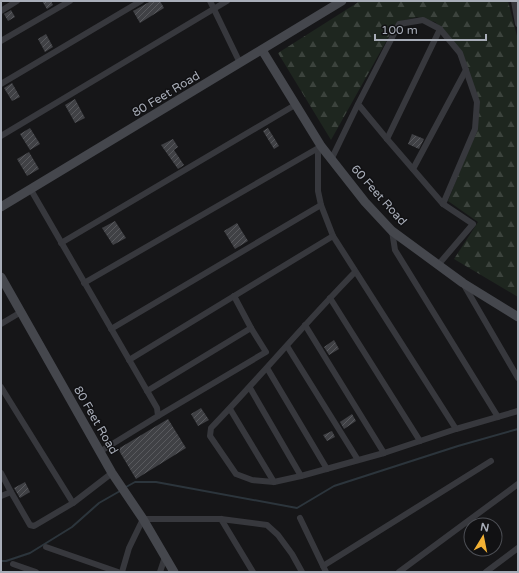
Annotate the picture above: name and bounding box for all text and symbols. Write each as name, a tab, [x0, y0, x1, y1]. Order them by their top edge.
scale bar	[375, 16, 486, 42]
text: 100 m	[381, 23, 418, 37]
street label: 80 Feet Road	[130, 68, 202, 120]
street label: 60 Feet Road	[348, 162, 410, 228]
street label: 80 Feet Road	[71, 383, 121, 457]
north arrow	[463, 517, 503, 557]
text: N	[479, 520, 490, 535]

